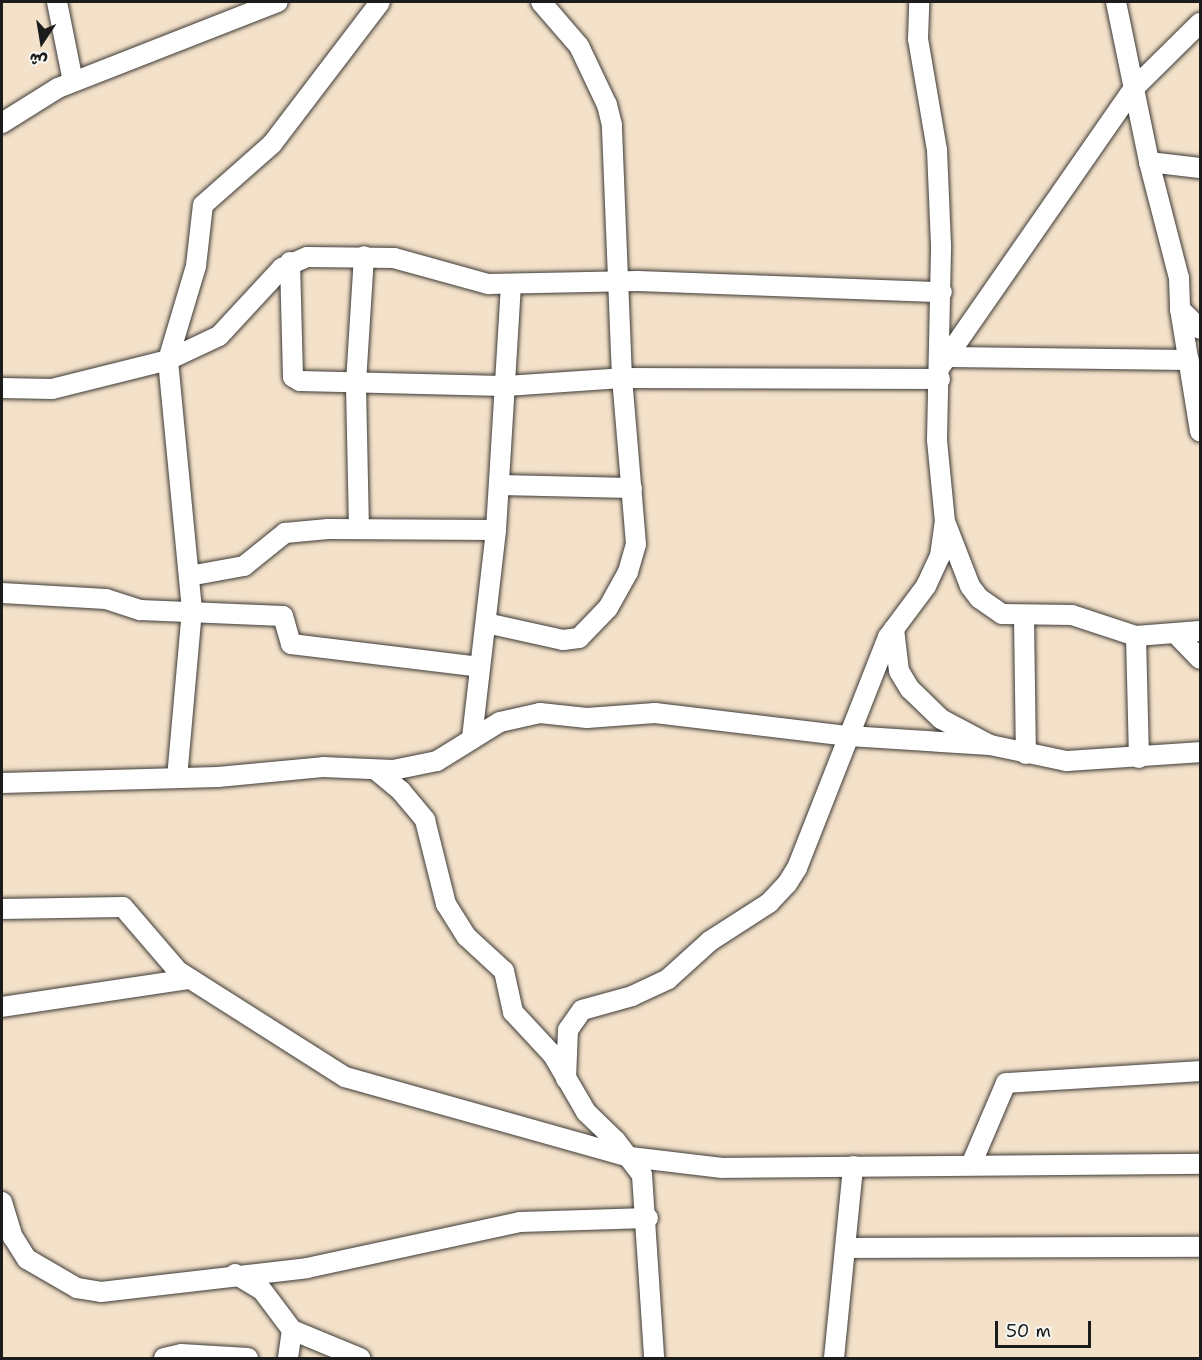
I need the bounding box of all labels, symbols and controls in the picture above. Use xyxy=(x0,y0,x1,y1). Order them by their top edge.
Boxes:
north arrow xyxy=(12,12,72,72)
text: ش xyxy=(27,48,49,72)
scale bar xyxy=(998,1309,1094,1347)
text: 50 m xyxy=(1006,1319,1051,1343)

